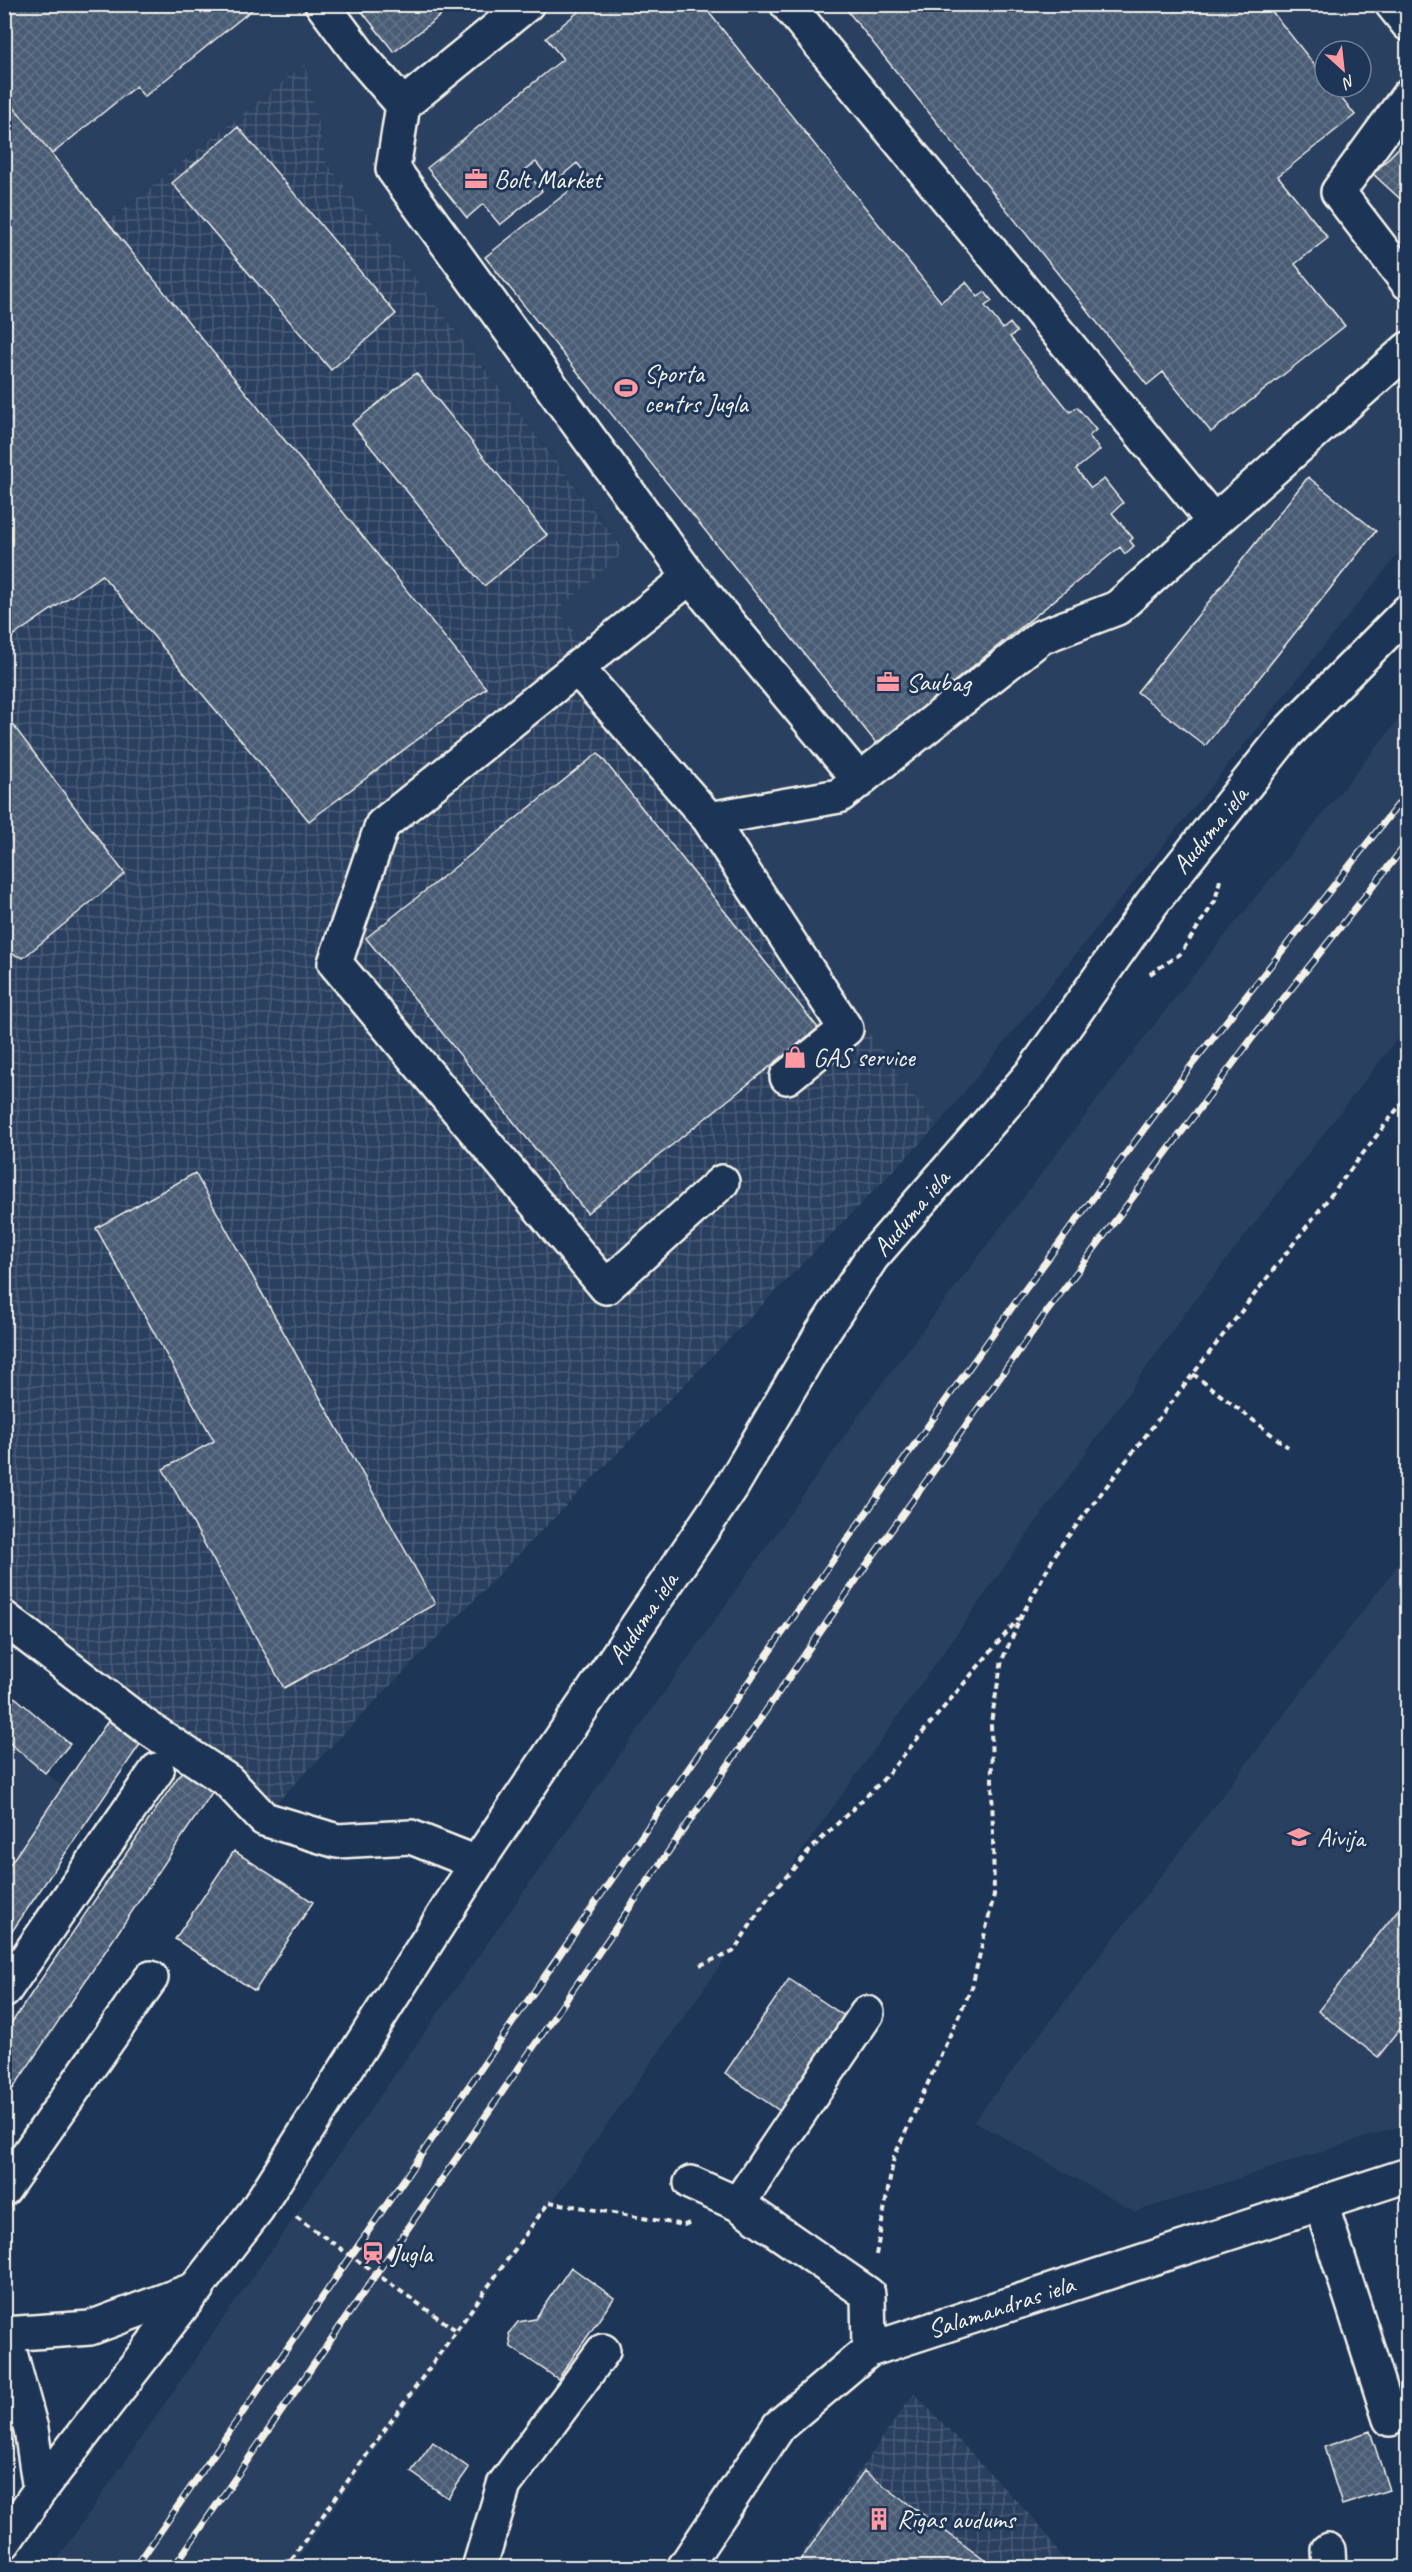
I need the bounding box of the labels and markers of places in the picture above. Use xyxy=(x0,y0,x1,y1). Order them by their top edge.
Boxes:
place label: Bolt Market xyxy=(494,163,603,196)
office icon: Bolt Market xyxy=(463,166,489,192)
place label: Sporta centrs Jugla xyxy=(644,357,749,420)
sports icon: Sporta centrs Jugla xyxy=(613,375,639,401)
place label: Saubag xyxy=(906,666,972,699)
office icon: Saubag xyxy=(875,669,901,695)
place label: GAS service xyxy=(813,1041,916,1074)
shop icon: GAS service xyxy=(782,1044,808,1070)
place label: Aivija xyxy=(1317,1821,1367,1854)
school or university icon: Aivija xyxy=(1286,1824,1312,1850)
place label: Jugla xyxy=(389,2237,434,2270)
station icon: Jugla xyxy=(360,2240,386,2266)
place label: Rīgas audums xyxy=(897,2503,1017,2536)
building icon: Rīgas audums xyxy=(866,2506,892,2532)

